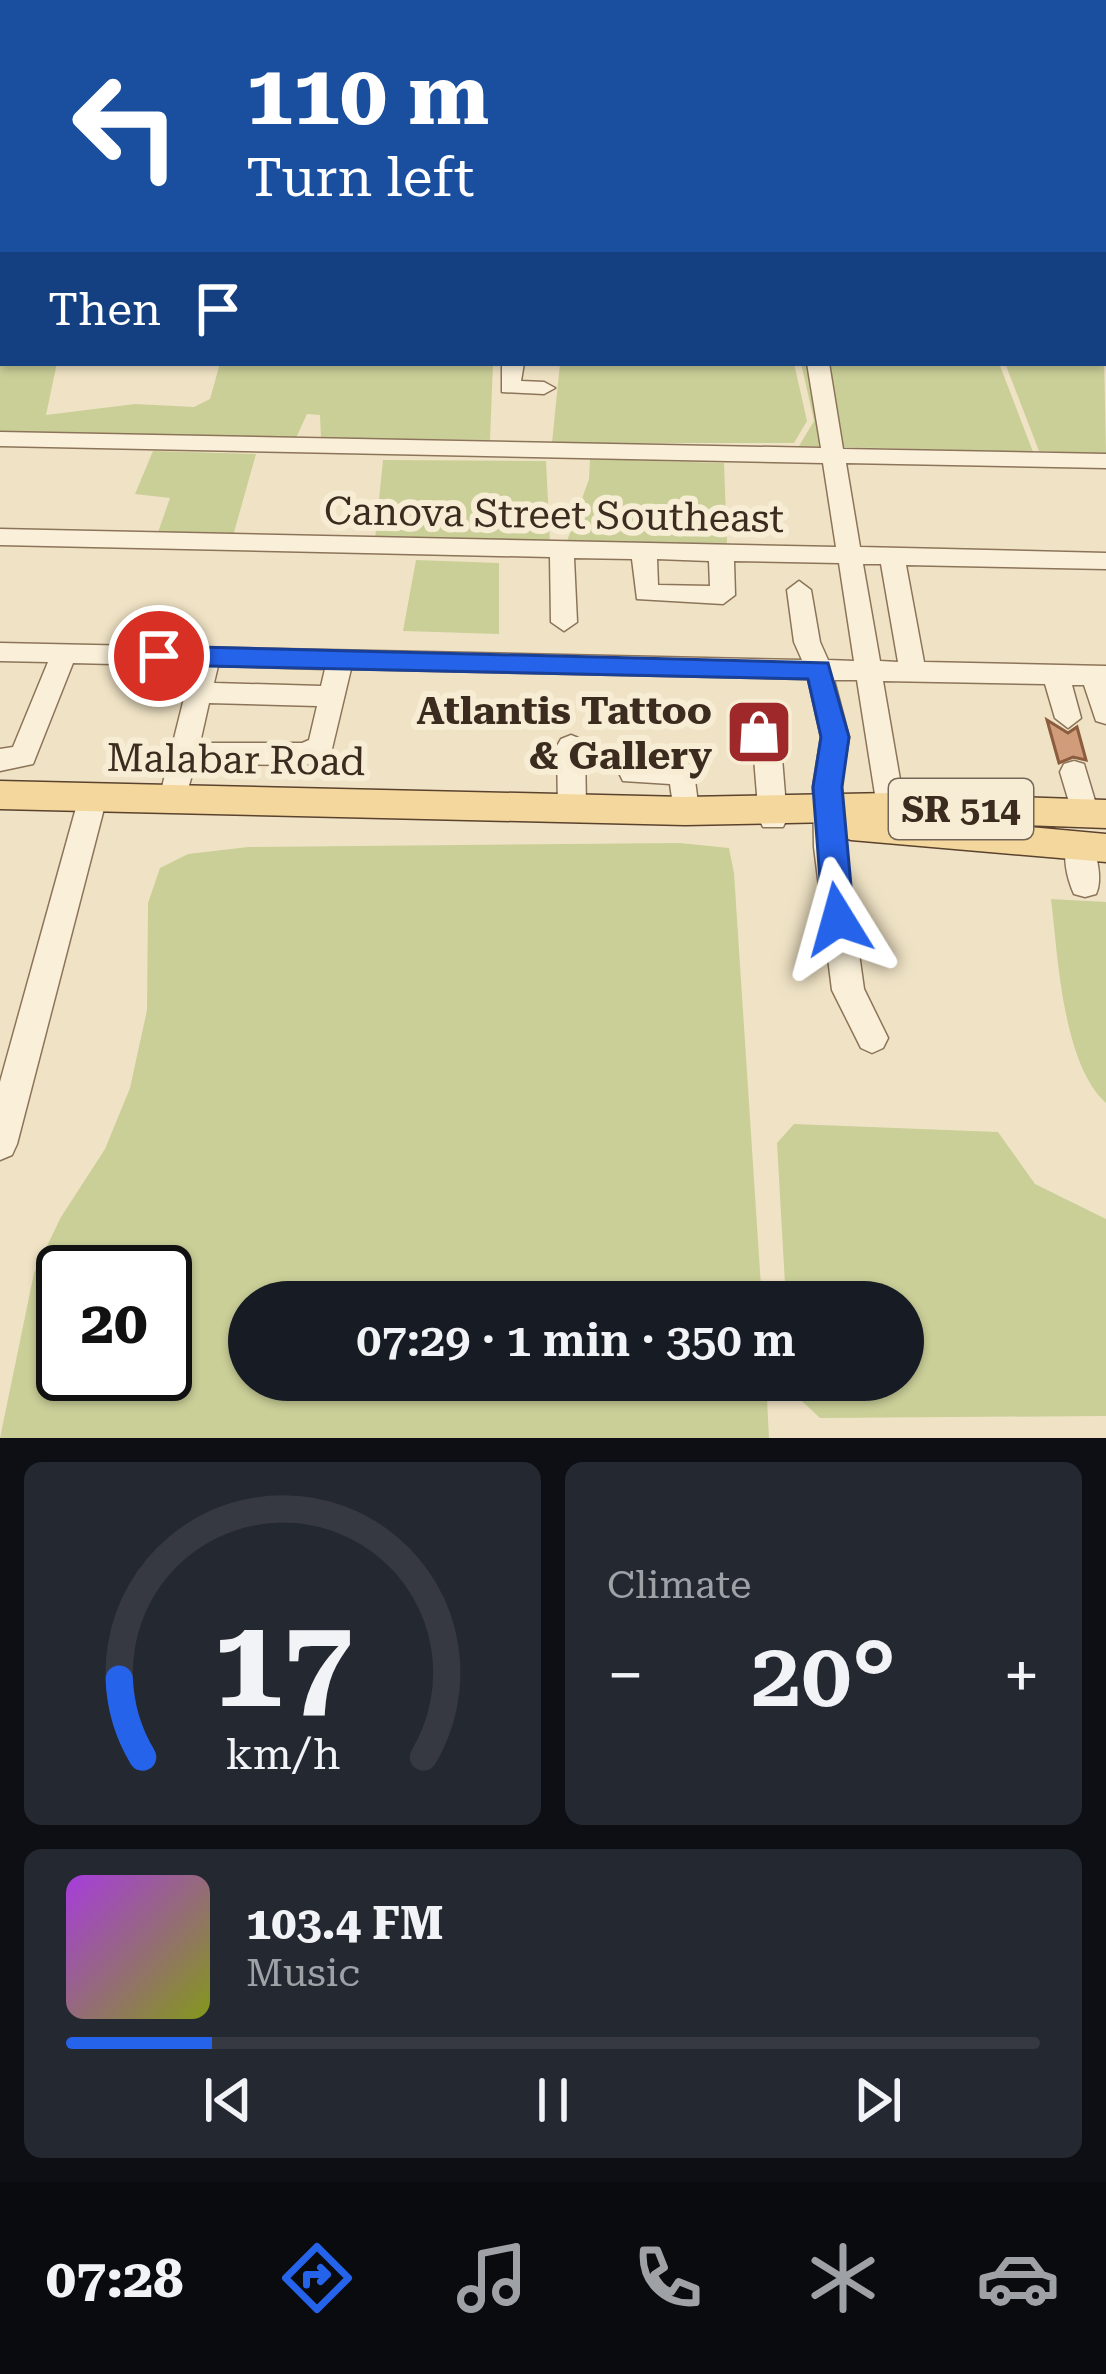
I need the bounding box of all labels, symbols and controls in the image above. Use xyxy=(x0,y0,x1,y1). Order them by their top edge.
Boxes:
text: 110 m xyxy=(246,46,489,144)
icon: left xyxy=(48,48,204,204)
text: Turn left xyxy=(246,146,474,209)
icon: arrive xyxy=(185,276,251,342)
text: Then xyxy=(48,283,161,336)
street label: Canova Street Southeast xyxy=(323,488,784,542)
pin xyxy=(108,605,210,707)
icon: arrive xyxy=(126,623,192,689)
place label: Atlantis Tattoo & Gallery xyxy=(416,688,712,779)
shop icon: Atlantis Tattoo & Gallery xyxy=(724,697,794,767)
street label: Malabar Road xyxy=(106,735,366,785)
road number: SR 514 xyxy=(889,779,1033,839)
position arrow xyxy=(775,856,901,982)
speed limit sign: 20 xyxy=(36,1245,192,1401)
text: 07:29 · 1 min · 350 m xyxy=(356,1314,796,1367)
text: Climate xyxy=(607,1562,751,1608)
text: 17 xyxy=(213,1590,352,1736)
text: 20° xyxy=(751,1623,896,1728)
text: − xyxy=(607,1637,644,1714)
text: + xyxy=(1003,1637,1040,1714)
text: km/h xyxy=(225,1728,340,1778)
text: 103.4 FM xyxy=(246,1897,444,1950)
text: Music xyxy=(246,1950,360,1996)
icon: previous xyxy=(195,2067,261,2133)
icon: pause xyxy=(520,2067,586,2133)
icon: next xyxy=(845,2067,911,2133)
icon: directions xyxy=(275,2236,359,2320)
icon: music xyxy=(450,2236,534,2320)
icon: phone xyxy=(626,2236,710,2320)
icon: climate xyxy=(801,2236,885,2320)
icon: car xyxy=(976,2236,1060,2320)
text: 07:28 xyxy=(46,2247,184,2310)

